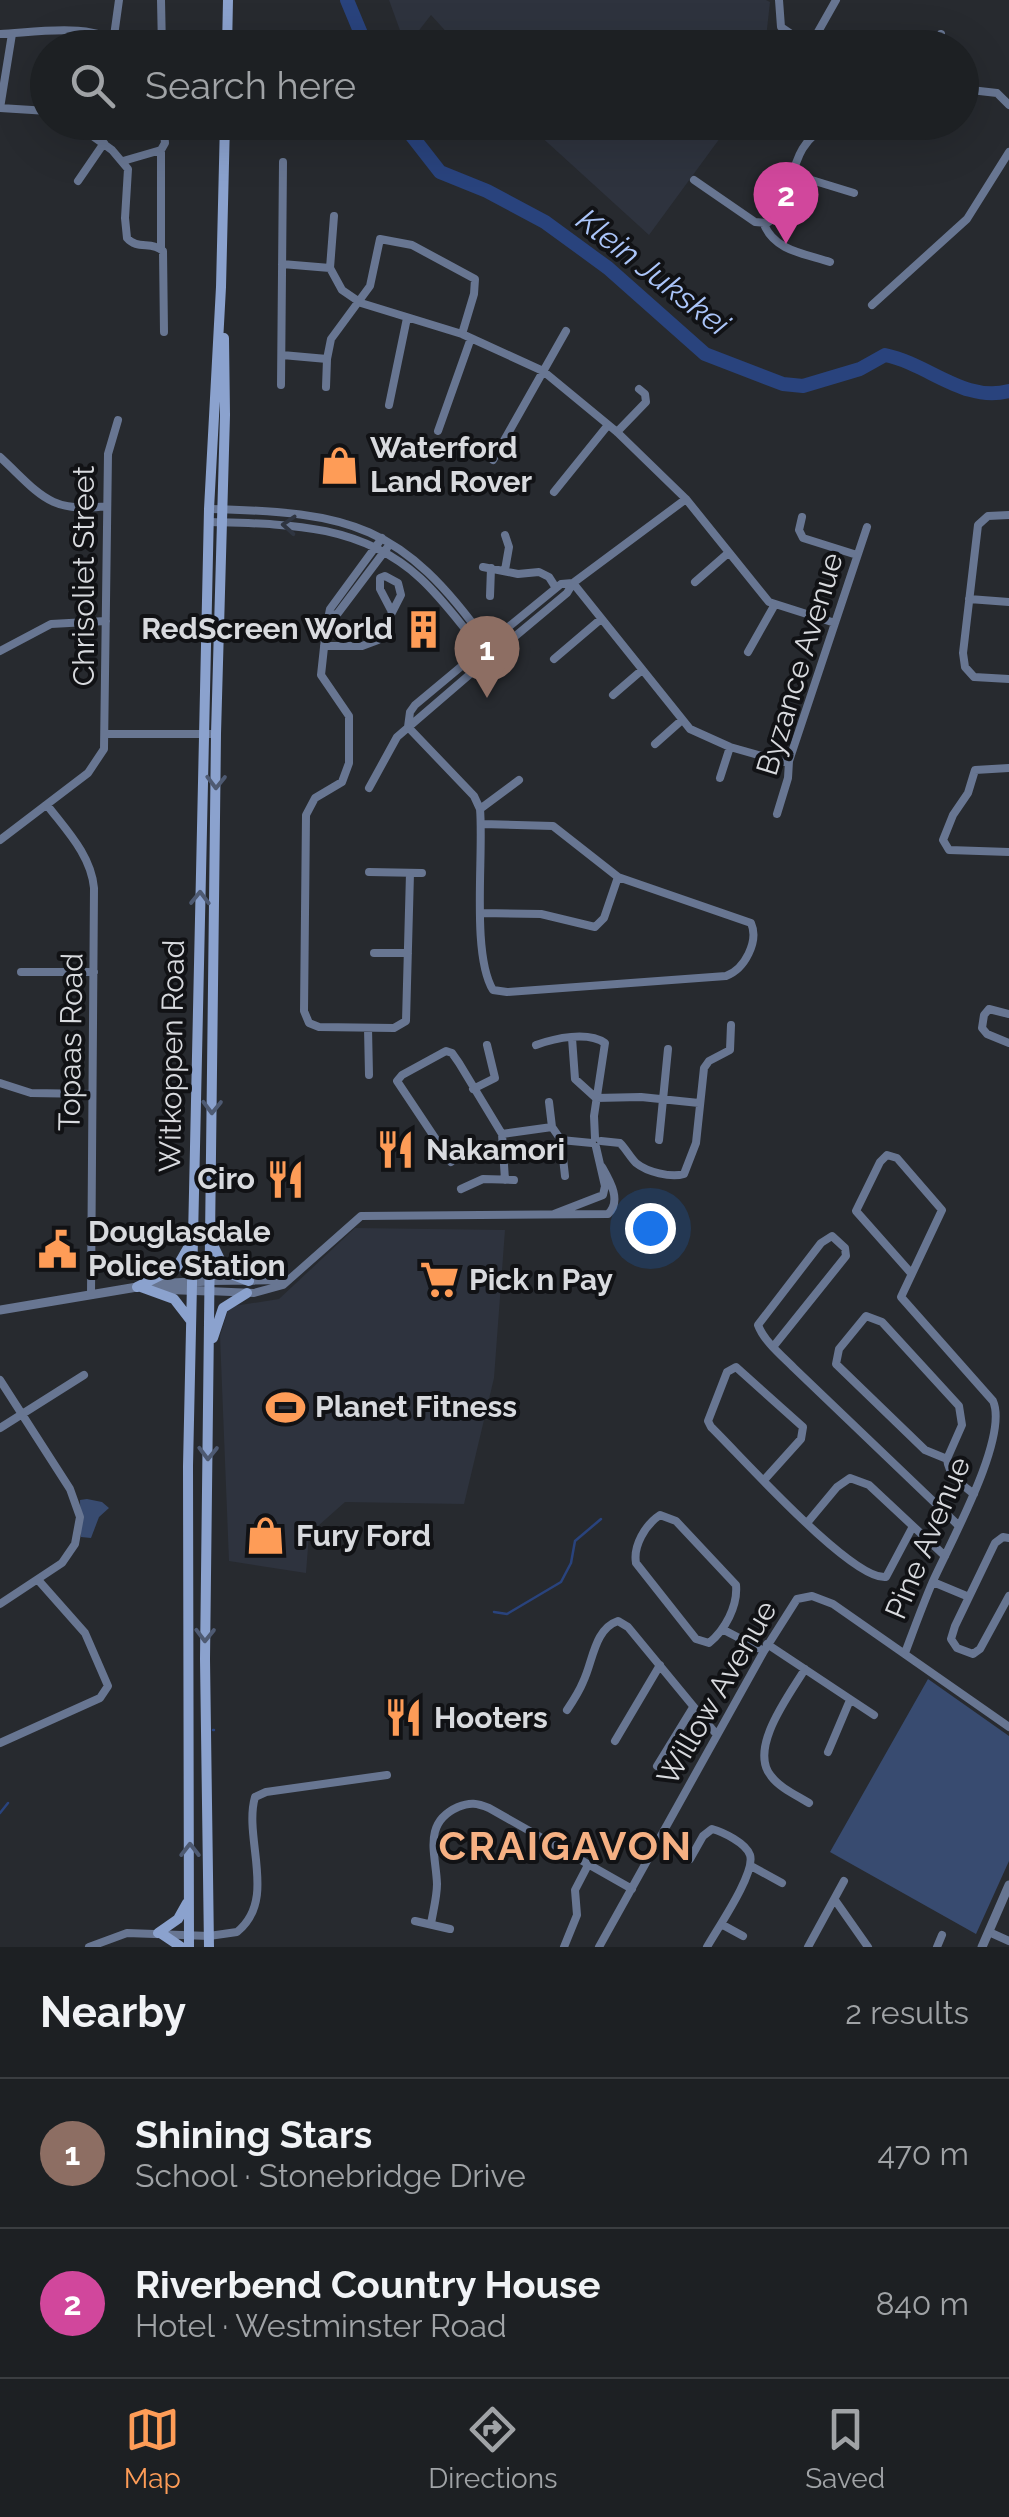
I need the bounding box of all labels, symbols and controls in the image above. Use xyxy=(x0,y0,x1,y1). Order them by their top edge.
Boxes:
search box xyxy=(30,30,979,140)
icon: search xyxy=(65,58,120,113)
text: Search here xyxy=(145,63,356,108)
pin: 2 xyxy=(754,162,818,244)
water label: Klein Jukskei xyxy=(570,201,738,343)
place label: Waterford Land Rover xyxy=(370,430,532,499)
shop icon: Waterford Land Rover xyxy=(319,444,361,486)
street label: Chrisoliet Street xyxy=(66,466,101,686)
one-way arrow xyxy=(280,515,296,537)
street label: Byzance Avenue xyxy=(749,548,850,779)
building icon: RedScreen World xyxy=(402,608,444,650)
place label: RedScreen World xyxy=(141,611,393,646)
pin: 1 xyxy=(454,616,520,698)
one-way arrow xyxy=(205,775,226,791)
one-way arrow xyxy=(189,890,211,906)
street label: Witkoppen Road xyxy=(152,939,191,1173)
street label: Topaas Road xyxy=(51,953,90,1131)
one-way arrow xyxy=(201,1100,222,1116)
restaurant icon: Nakamori xyxy=(375,1129,417,1171)
place label: Nakamori xyxy=(426,1132,565,1167)
restaurant icon: Ciro xyxy=(264,1158,306,1200)
place label: Ciro xyxy=(197,1161,255,1196)
your location xyxy=(625,1203,676,1254)
place label: Douglasdale Police Station xyxy=(88,1214,286,1283)
public building icon: Douglasdale Police Station xyxy=(37,1228,79,1270)
supermarket icon: Pick n Pay xyxy=(418,1259,460,1301)
place label: Pick n Pay xyxy=(469,1262,614,1297)
sports icon: Planet Fitness xyxy=(264,1386,306,1428)
place label: Planet Fitness xyxy=(315,1389,517,1424)
one-way arrow xyxy=(197,1445,218,1461)
street label: Pine Avenue xyxy=(878,1452,977,1624)
shop icon: Fury Ford xyxy=(245,1515,287,1557)
place label: Fury Ford xyxy=(296,1518,431,1553)
street label: Willow Avenue xyxy=(650,1594,783,1791)
one-way arrow xyxy=(195,1627,216,1643)
restaurant icon: Hooters xyxy=(383,1697,425,1739)
place label: Hooters xyxy=(434,1700,548,1735)
district label: CRAIGAVON xyxy=(438,1822,694,1869)
one-way arrow xyxy=(179,1841,201,1856)
text: Nearby xyxy=(40,1988,186,2037)
text: 2 results xyxy=(845,1994,969,2031)
text: Shining Stars xyxy=(135,2112,372,2157)
text: 1 xyxy=(65,2135,80,2172)
text: 470 m xyxy=(878,2135,969,2172)
text: School · Stonebridge Drive xyxy=(135,2157,526,2194)
text: Riverbend Country House xyxy=(135,2262,601,2307)
text: 2 xyxy=(63,2285,82,2322)
text: 840 m xyxy=(875,2285,969,2322)
text: Hotel · Westminster Road xyxy=(135,2307,507,2344)
tab: Map xyxy=(124,2402,181,2495)
tab: Directions xyxy=(428,2402,558,2495)
tab: Saved xyxy=(805,2402,885,2495)

